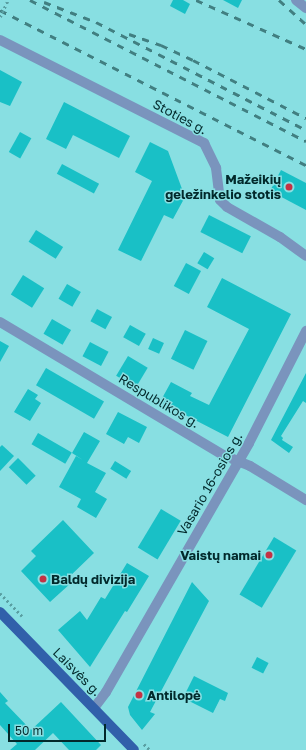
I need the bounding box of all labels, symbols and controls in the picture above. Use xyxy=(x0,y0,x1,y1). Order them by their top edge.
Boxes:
street label: Stoties g. xyxy=(150,96,210,138)
place label: Mažeikių geležinkelio stotis xyxy=(165,172,281,203)
marker: Mažeikių geležinkelio stotis xyxy=(284,182,294,192)
street label: Respublikos g. xyxy=(116,371,202,431)
street label: Vasario 16-osios g. xyxy=(174,430,246,538)
place label: Vaistų namai xyxy=(180,547,261,563)
marker: Vaistų namai xyxy=(264,550,274,560)
place label: Baldų divizija xyxy=(51,571,135,587)
marker: Baldų divizija xyxy=(38,574,48,584)
street label: Laisvės g. xyxy=(50,645,104,699)
place label: Antilopė xyxy=(147,687,201,703)
marker: Antilopė xyxy=(134,690,144,700)
scale bar xyxy=(10,716,108,742)
text: 50 m xyxy=(15,723,43,738)

